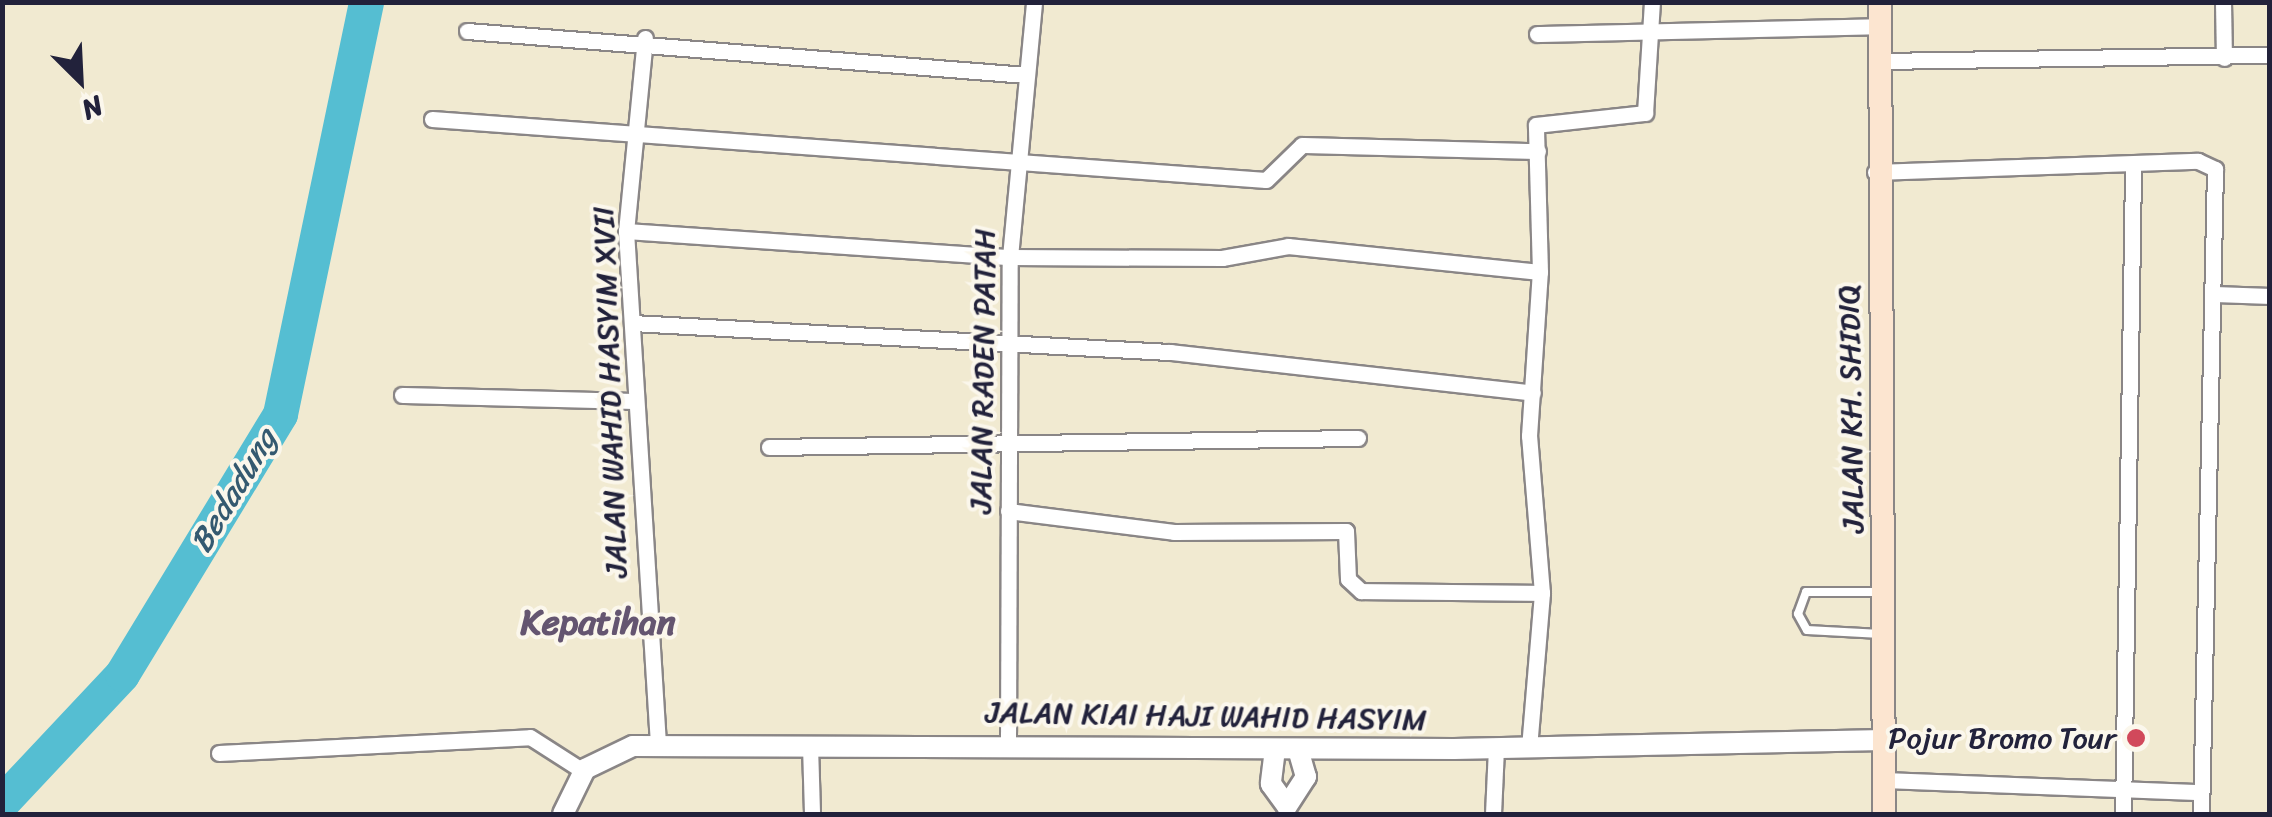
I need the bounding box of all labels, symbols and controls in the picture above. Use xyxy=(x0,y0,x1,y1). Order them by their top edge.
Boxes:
north arrow xyxy=(30,30,130,130)
text: N xyxy=(74,82,111,134)
street label: JALAN WAHID HASYIM XVII xyxy=(586,207,634,577)
street label: JALAN RADEN PATAH xyxy=(963,228,1003,514)
street label: JALAN KH. SHIDIQ xyxy=(1831,283,1871,535)
water label: Bedadung xyxy=(182,422,286,560)
district label: Kepatihan xyxy=(520,601,676,643)
street label: JALAN KIAI HAJI WAHID HASYIM xyxy=(985,694,1427,738)
place label: Pojur Bromo Tour xyxy=(1886,720,2116,756)
marker: Pojur Bromo Tour xyxy=(2125,727,2147,749)

